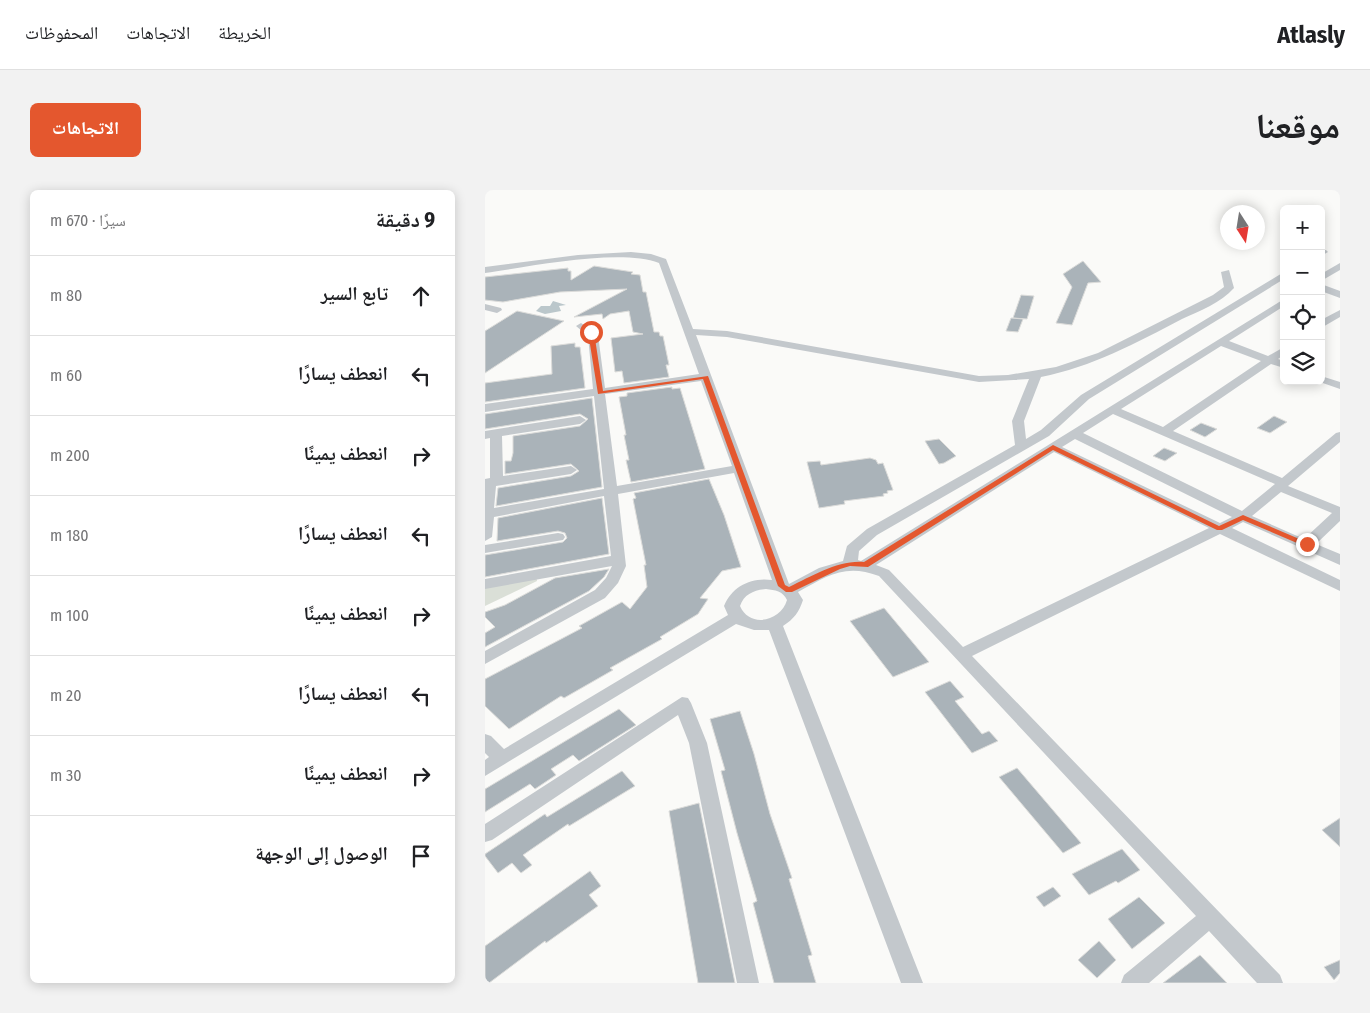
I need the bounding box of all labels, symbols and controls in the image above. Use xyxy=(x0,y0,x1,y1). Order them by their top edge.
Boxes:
text: Atlasly xyxy=(1277,21,1345,49)
text: المحفوظات xyxy=(25,22,98,44)
text: الاتجاهات xyxy=(126,22,190,44)
text: الخريطة xyxy=(218,22,271,44)
button: الاتجاهات xyxy=(30,103,141,157)
text: موقعنا xyxy=(1255,105,1340,147)
north arrow xyxy=(1220,205,1265,250)
map controls xyxy=(1280,205,1325,385)
button: + xyxy=(1280,205,1325,250)
text: 9 دقيقة xyxy=(376,207,435,233)
text: سيرًا · 670 m xyxy=(50,211,126,230)
button: − xyxy=(1280,250,1325,295)
text: تابع السير xyxy=(321,282,388,305)
icon: ahead xyxy=(407,282,435,310)
text: 80 m xyxy=(50,286,82,305)
button: locate xyxy=(1280,295,1325,340)
route start xyxy=(580,321,603,344)
button: layers xyxy=(1280,340,1325,385)
text: انعطف يسارًا xyxy=(298,362,388,385)
icon: left xyxy=(407,362,435,390)
text: 60 m xyxy=(50,366,82,385)
text: انعطف يمينًا xyxy=(303,442,388,465)
icon: right xyxy=(407,442,435,470)
text: 200 m xyxy=(50,446,90,465)
text: انعطف يسارًا xyxy=(298,522,388,545)
icon: left xyxy=(407,522,435,550)
text: 180 m xyxy=(50,526,89,545)
route end xyxy=(1296,533,1319,556)
text: انعطف يمينًا xyxy=(303,602,388,625)
icon: right xyxy=(407,602,435,630)
text: 100 m xyxy=(50,606,89,625)
text: انعطف يسارًا xyxy=(298,682,388,705)
icon: left xyxy=(407,682,435,710)
text: 20 m xyxy=(50,686,81,705)
text: انعطف يمينًا xyxy=(303,762,388,785)
icon: right xyxy=(407,762,435,790)
text: 30 m xyxy=(50,766,82,785)
text: الوصول إلى الوجهة xyxy=(255,842,388,865)
icon: arrive xyxy=(407,842,435,870)

